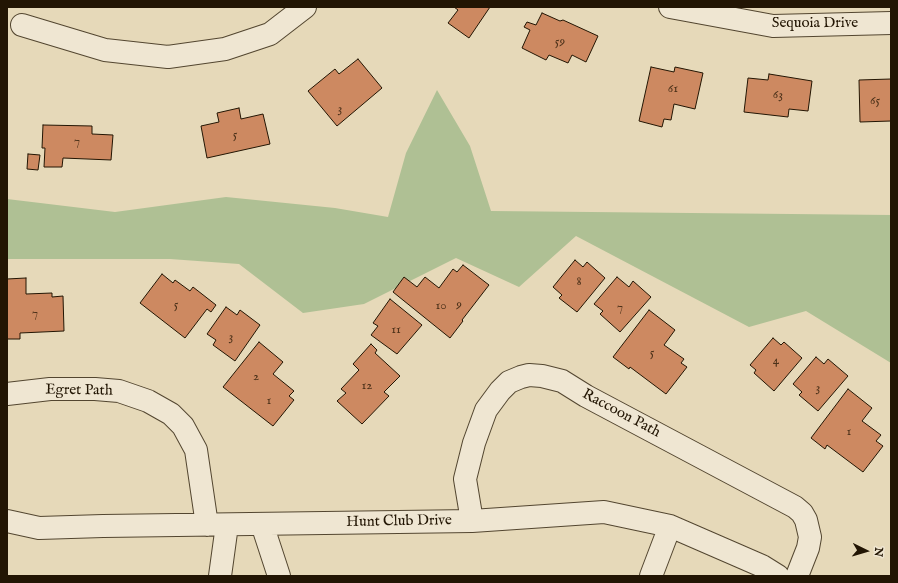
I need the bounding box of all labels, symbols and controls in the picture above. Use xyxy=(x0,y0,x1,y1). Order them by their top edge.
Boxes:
street label: Sequoia Drive xyxy=(772,15,858,33)
house number: 59 xyxy=(555,34,565,50)
house number: 61 xyxy=(668,81,678,97)
house number: 63 xyxy=(773,87,783,103)
house number: 65 xyxy=(870,93,880,109)
house number: 3 xyxy=(338,101,342,117)
house number: 5 xyxy=(233,127,237,143)
house number: 7 xyxy=(74,134,80,150)
house number: 8 xyxy=(576,274,582,290)
house number: 5 xyxy=(174,297,178,313)
house number: 9 xyxy=(456,297,462,313)
house number: 10 xyxy=(435,298,447,314)
house number: 7 xyxy=(617,300,623,316)
house number: 7 xyxy=(32,306,38,322)
house number: 11 xyxy=(391,322,401,338)
house number: 3 xyxy=(229,329,233,345)
house number: 5 xyxy=(650,345,654,361)
house number: 4 xyxy=(773,353,779,369)
house number: 2 xyxy=(253,369,259,385)
house number: 12 xyxy=(362,378,372,394)
house number: 3 xyxy=(816,380,820,396)
street label: Egret Path xyxy=(45,381,113,401)
street label: Raccoon Path xyxy=(579,386,663,442)
house number: 1 xyxy=(267,393,271,409)
house number: 1 xyxy=(847,424,851,440)
street label: Hunt Club Drive xyxy=(346,512,452,532)
north arrow xyxy=(846,531,886,571)
text: N xyxy=(871,547,885,557)

